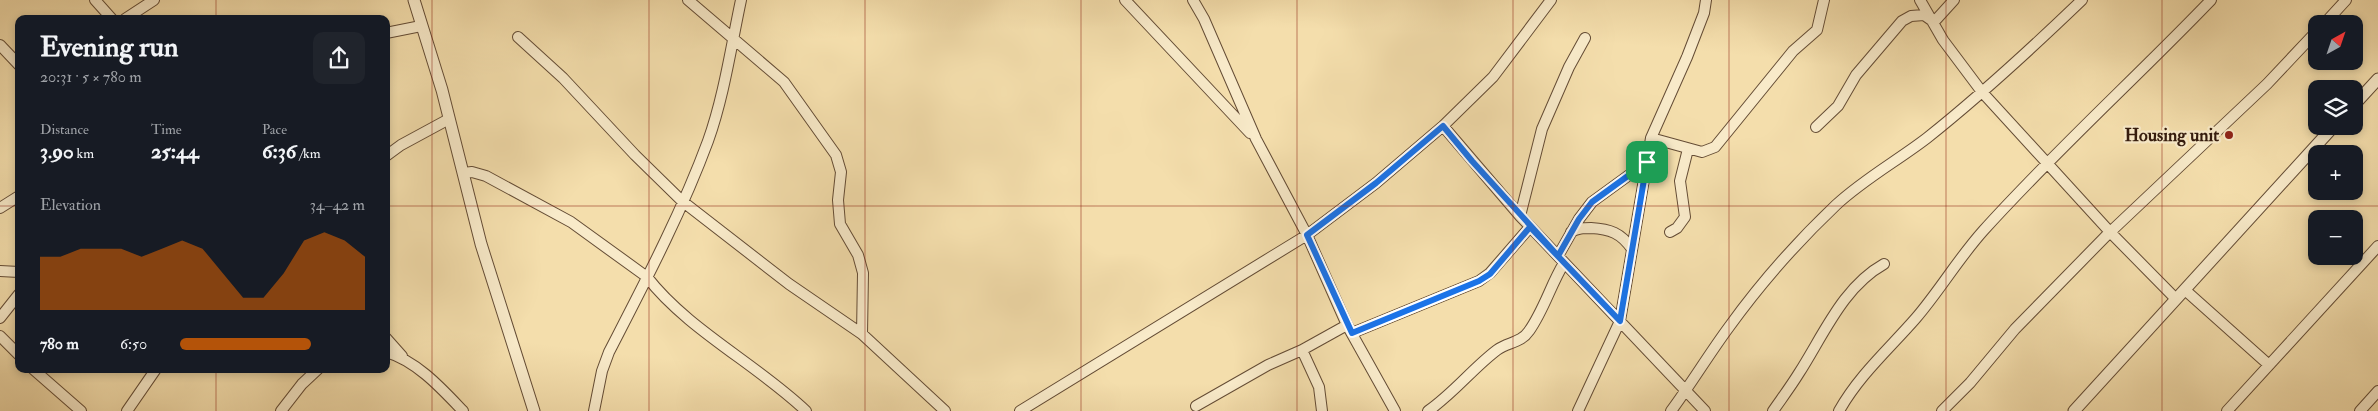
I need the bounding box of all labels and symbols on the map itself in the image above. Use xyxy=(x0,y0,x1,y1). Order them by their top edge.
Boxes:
north arrow xyxy=(2308,15,2362,70)
place label: Housing unit xyxy=(2125,124,2219,147)
marker: Housing unit xyxy=(2223,129,2235,141)
pin xyxy=(1626,141,1668,183)

